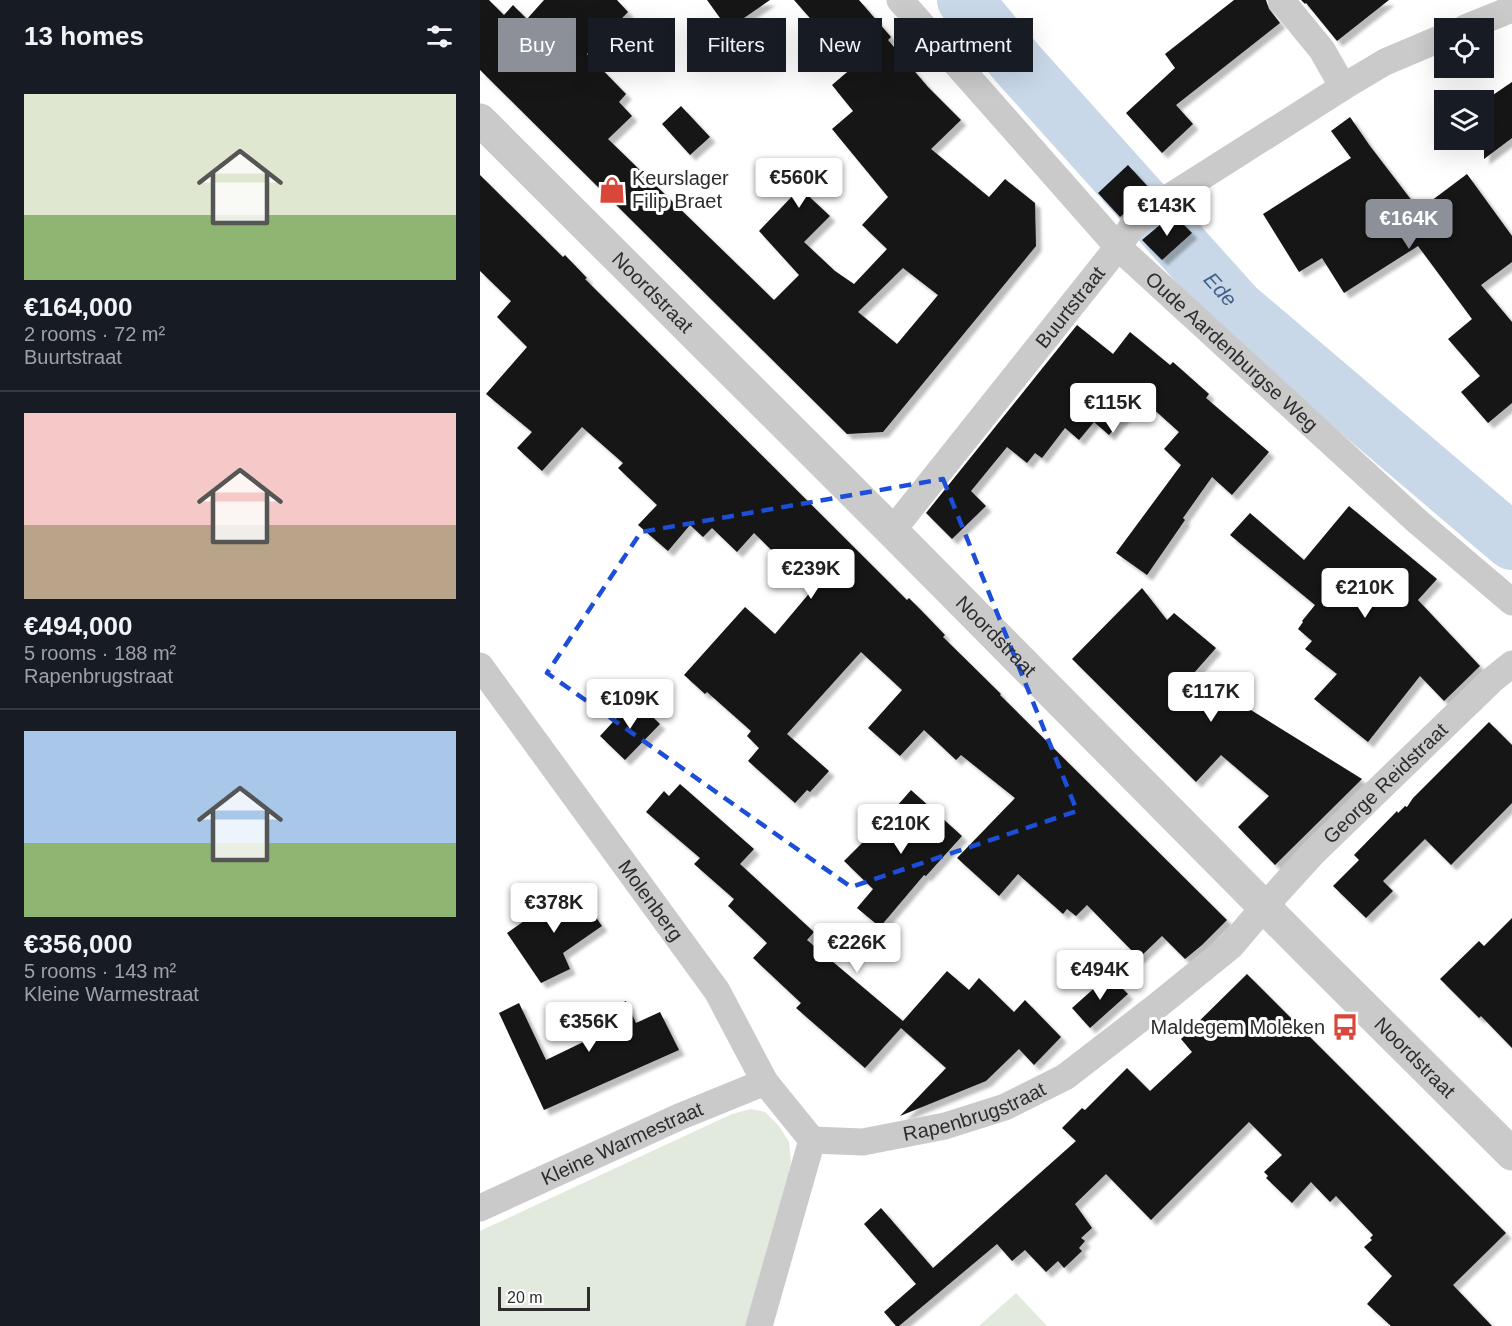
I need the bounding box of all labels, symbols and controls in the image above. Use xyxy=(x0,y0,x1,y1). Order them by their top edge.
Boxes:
chip: Buy xyxy=(498,18,576,72)
chip: Rent xyxy=(588,18,675,72)
chip: Filters xyxy=(687,18,786,72)
chip: New xyxy=(798,18,882,72)
chip: Apartment xyxy=(894,18,1033,72)
map controls xyxy=(1434,18,1494,150)
button: locate xyxy=(1434,18,1494,78)
icon: filters xyxy=(423,20,456,53)
text: 13 homes xyxy=(24,21,144,51)
button: layers xyxy=(1434,90,1494,150)
icon: home xyxy=(186,133,294,241)
pin: €560K xyxy=(757,158,841,209)
text: €560K xyxy=(770,166,828,188)
place label: Keurslager Filip Braet xyxy=(632,167,729,212)
shop icon: Keurslager Filip Braet xyxy=(597,175,627,205)
pin: €143K xyxy=(1125,186,1209,237)
text: €143K xyxy=(1138,194,1196,216)
pin: €164K xyxy=(1367,199,1451,250)
text: €164K xyxy=(1380,207,1438,229)
street label: Noordstraat xyxy=(608,248,698,337)
street label: Buurtstraat xyxy=(1031,262,1109,352)
street label: Oude Aardenburgse Weg xyxy=(1141,267,1322,436)
water label: Ede xyxy=(1200,268,1242,311)
text: €164,000 xyxy=(24,292,132,322)
text: 2 rooms · 72 m² xyxy=(24,323,165,345)
text: Buurtstraat xyxy=(24,346,122,368)
pin: €115K xyxy=(1071,383,1155,434)
text: €115K xyxy=(1084,391,1142,413)
icon: home xyxy=(186,452,294,560)
pin: €239K xyxy=(769,549,853,600)
text: €239K xyxy=(782,557,840,579)
pin: €210K xyxy=(1323,568,1407,619)
text: €210K xyxy=(1336,576,1394,598)
street label: Noordstraat xyxy=(952,591,1041,681)
text: €494,000 xyxy=(24,611,132,641)
text: 5 rooms · 188 m² xyxy=(24,642,176,664)
text: Rapenbrugstraat xyxy=(24,665,173,687)
pin: €117K xyxy=(1169,672,1253,723)
pin: €109K xyxy=(588,679,672,730)
text: €117K xyxy=(1182,680,1240,702)
text: €109K xyxy=(601,687,659,709)
street label: George Reidstraat xyxy=(1319,718,1452,848)
icon: home xyxy=(186,770,294,878)
pin: €210K xyxy=(859,804,943,855)
text: €210K xyxy=(872,812,930,834)
street label: Molenberg xyxy=(614,856,688,945)
pin: €378K xyxy=(512,883,596,934)
text: €378K xyxy=(525,891,583,913)
pin: €226K xyxy=(815,923,899,974)
text: €356,000 xyxy=(24,929,132,959)
text: €226K xyxy=(828,931,886,953)
pin: €494K xyxy=(1058,950,1142,1001)
text: €494K xyxy=(1071,958,1129,980)
text: 5 rooms · 143 m² xyxy=(24,960,176,982)
text: Kleine Warmestraat xyxy=(24,983,199,1005)
pin: €356K xyxy=(547,1002,631,1053)
text: €356K xyxy=(560,1010,618,1032)
bus stop icon: Maldegem Moleken xyxy=(1330,1012,1360,1042)
street label: Noordstraat xyxy=(1370,1013,1460,1102)
place label: Maldegem Moleken xyxy=(1150,1016,1325,1038)
street label: Rapenbrugstraat xyxy=(901,1077,1049,1145)
street label: Kleine Warmestraat xyxy=(538,1097,706,1190)
scale bar xyxy=(498,1284,590,1312)
text: 20 m xyxy=(507,1289,543,1306)

